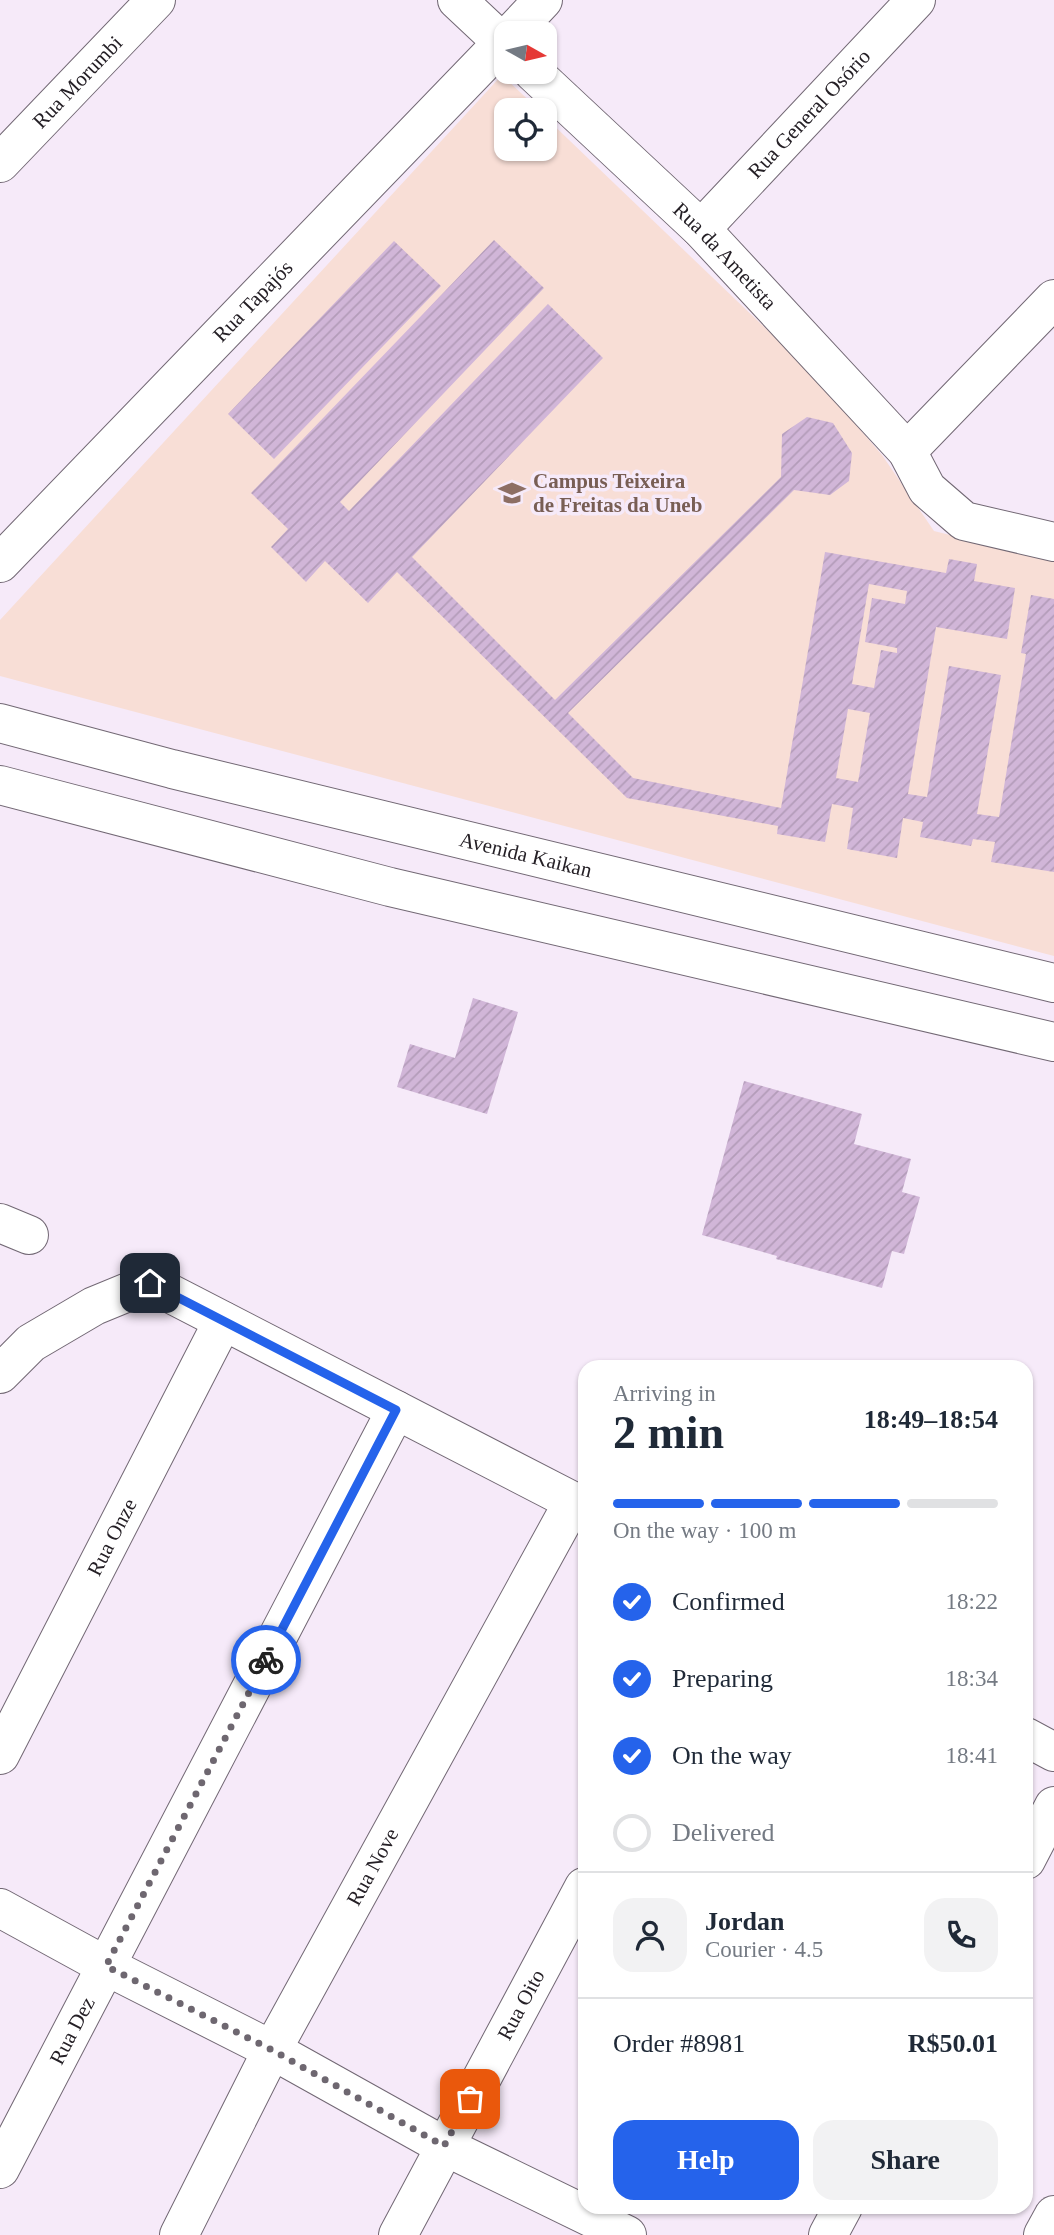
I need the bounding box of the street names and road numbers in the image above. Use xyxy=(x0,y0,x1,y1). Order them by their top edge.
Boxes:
street label: Rua Morumbi xyxy=(28,31,127,133)
street label: Rua General Osório xyxy=(743,44,875,183)
street label: Rua da Ametista xyxy=(668,197,782,315)
street label: Rua Tapajós xyxy=(208,255,298,347)
street label: Avenida Kaikan xyxy=(457,827,595,883)
street label: Rua Onze xyxy=(82,1494,142,1580)
street label: Rua Nove xyxy=(342,1824,403,1910)
street label: Rua Oito xyxy=(492,1965,550,2044)
street label: Rua Dez xyxy=(45,1993,100,2069)

